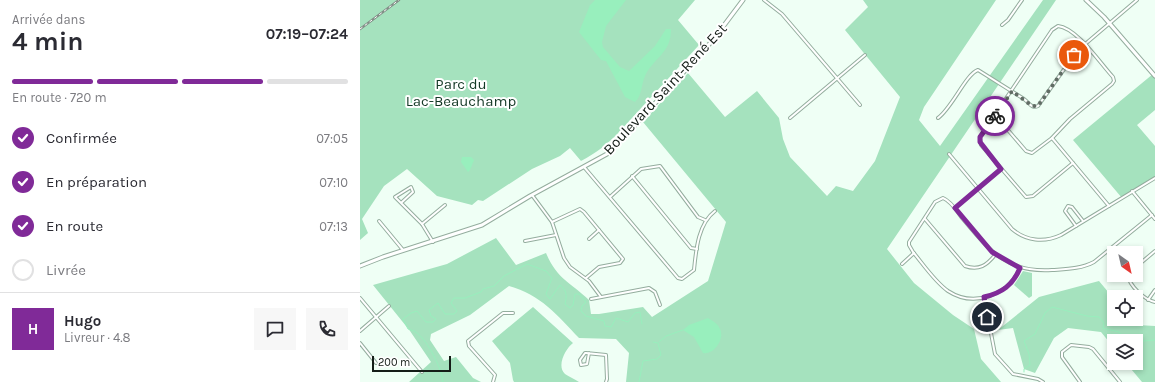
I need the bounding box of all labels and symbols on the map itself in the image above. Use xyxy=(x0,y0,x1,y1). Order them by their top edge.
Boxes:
street label: Boulevard Saint-René Est xyxy=(599,19,731,158)
pin xyxy=(1057,38,1091,72)
park label: Parc du Lac-Beauchamp xyxy=(406,75,516,110)
courier xyxy=(975,96,1015,136)
north arrow xyxy=(1107,246,1143,282)
pin xyxy=(970,300,1004,334)
scale bar xyxy=(372,354,451,373)

